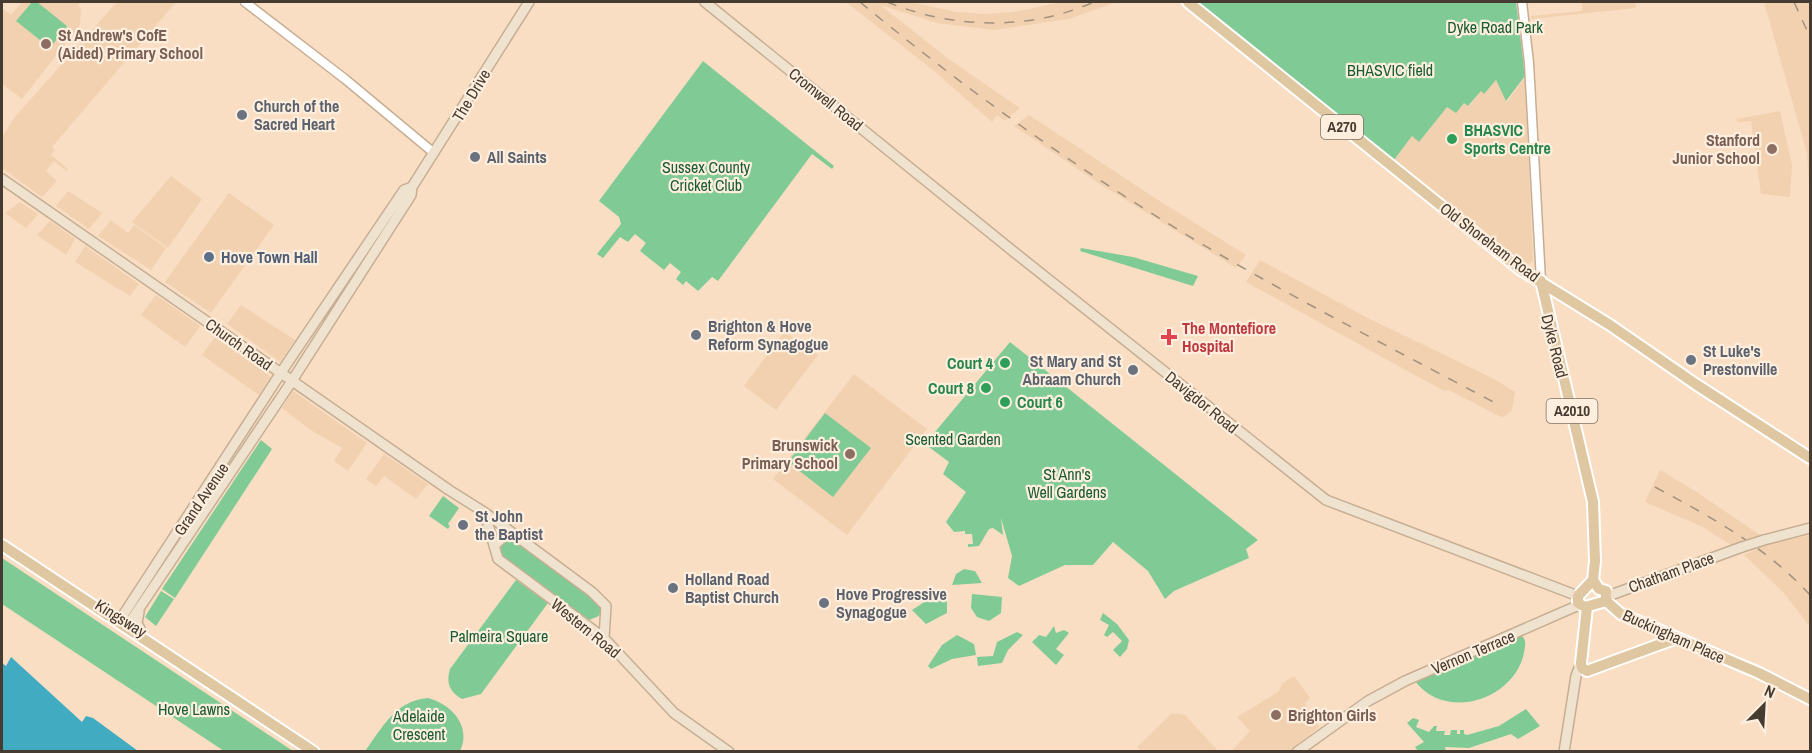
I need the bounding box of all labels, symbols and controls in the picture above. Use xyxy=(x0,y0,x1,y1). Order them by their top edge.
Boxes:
park label: Dyke Road Park xyxy=(1447,16,1543,38)
place label: St Andrew's CofE (Aided) Primary School xyxy=(58,24,203,64)
marker: St Andrew's CofE (Aided) Primary School xyxy=(39,37,53,51)
park label: BHASVIC field xyxy=(1347,59,1433,81)
street label: Cromwell Road xyxy=(784,62,868,136)
street label: The Drive xyxy=(447,65,495,125)
place label: Church of the Sacred Heart xyxy=(254,95,339,135)
marker: Church of the Sacred Heart xyxy=(235,108,249,122)
road number: A270 xyxy=(1321,115,1363,139)
place label: BHASVIC Sports Centre xyxy=(1464,119,1551,159)
place label: Stanford Junior School xyxy=(1673,129,1760,169)
marker: BHASVIC Sports Centre xyxy=(1445,132,1459,146)
marker: Stanford Junior School xyxy=(1765,142,1779,156)
place label: All Saints xyxy=(487,146,547,168)
marker: All Saints xyxy=(468,150,482,164)
park label: Sussex County Cricket Club xyxy=(662,156,751,196)
street label: Old Shoreham Road xyxy=(1436,197,1544,287)
place label: Hove Town Hall xyxy=(221,246,318,268)
marker: Hove Town Hall xyxy=(202,250,216,264)
street label: Dyke Road xyxy=(1536,312,1574,380)
street label: Church Road xyxy=(201,313,277,375)
place label: Brighton & Hove Reform Synagogue xyxy=(708,315,828,355)
place label: The Montefiore Hospital xyxy=(1182,317,1276,357)
marker: Brighton & Hove Reform Synagogue xyxy=(689,328,703,342)
marker: The Montefiore Hospital xyxy=(1160,328,1178,346)
place label: St Luke's Prestonville xyxy=(1703,340,1777,380)
place label: St Mary and St Abraam Church xyxy=(1023,350,1122,390)
place label: Court 4 xyxy=(947,352,994,374)
marker: St Luke's Prestonville xyxy=(1684,353,1698,367)
marker: Court 4 xyxy=(998,356,1012,370)
marker: St Mary and St Abraam Church xyxy=(1126,363,1140,377)
street label: Davigdor Road xyxy=(1161,366,1243,438)
place label: Court 8 xyxy=(928,377,974,399)
marker: Court 8 xyxy=(979,381,993,395)
place label: Court 6 xyxy=(1017,391,1063,413)
marker: Court 6 xyxy=(998,395,1012,409)
road number: A2010 xyxy=(1546,399,1598,423)
park label: Scented Garden xyxy=(905,428,1001,450)
place label: Brunswick Primary School xyxy=(742,434,839,474)
marker: Brunswick Primary School xyxy=(843,447,857,461)
street label: Grand Avenue xyxy=(168,458,234,540)
park label: St Ann's Well Gardens xyxy=(1027,463,1107,503)
place label: St John the Baptist xyxy=(475,505,543,545)
marker: St John the Baptist xyxy=(456,518,470,532)
street label: Chatham Place xyxy=(1625,546,1717,598)
place label: Holland Road Baptist Church xyxy=(685,568,779,608)
marker: Holland Road Baptist Church xyxy=(666,581,680,595)
place label: Hove Progressive Synagogue xyxy=(836,583,947,623)
street label: Western Road xyxy=(547,593,625,663)
street label: Kingsway xyxy=(91,594,151,643)
marker: Hove Progressive Synagogue xyxy=(817,596,831,610)
street label: Buckingham Place xyxy=(1620,604,1728,668)
park label: Palmeira Square xyxy=(450,625,548,647)
street label: Vernon Terrace xyxy=(1428,625,1518,679)
north arrow xyxy=(1734,675,1794,735)
text: N xyxy=(1761,679,1779,703)
park label: Hove Lawns xyxy=(158,698,230,720)
place label: Brighton Girls xyxy=(1288,704,1376,726)
park label: Adelaide Crescent xyxy=(392,705,446,745)
marker: Brighton Girls xyxy=(1269,708,1283,722)

